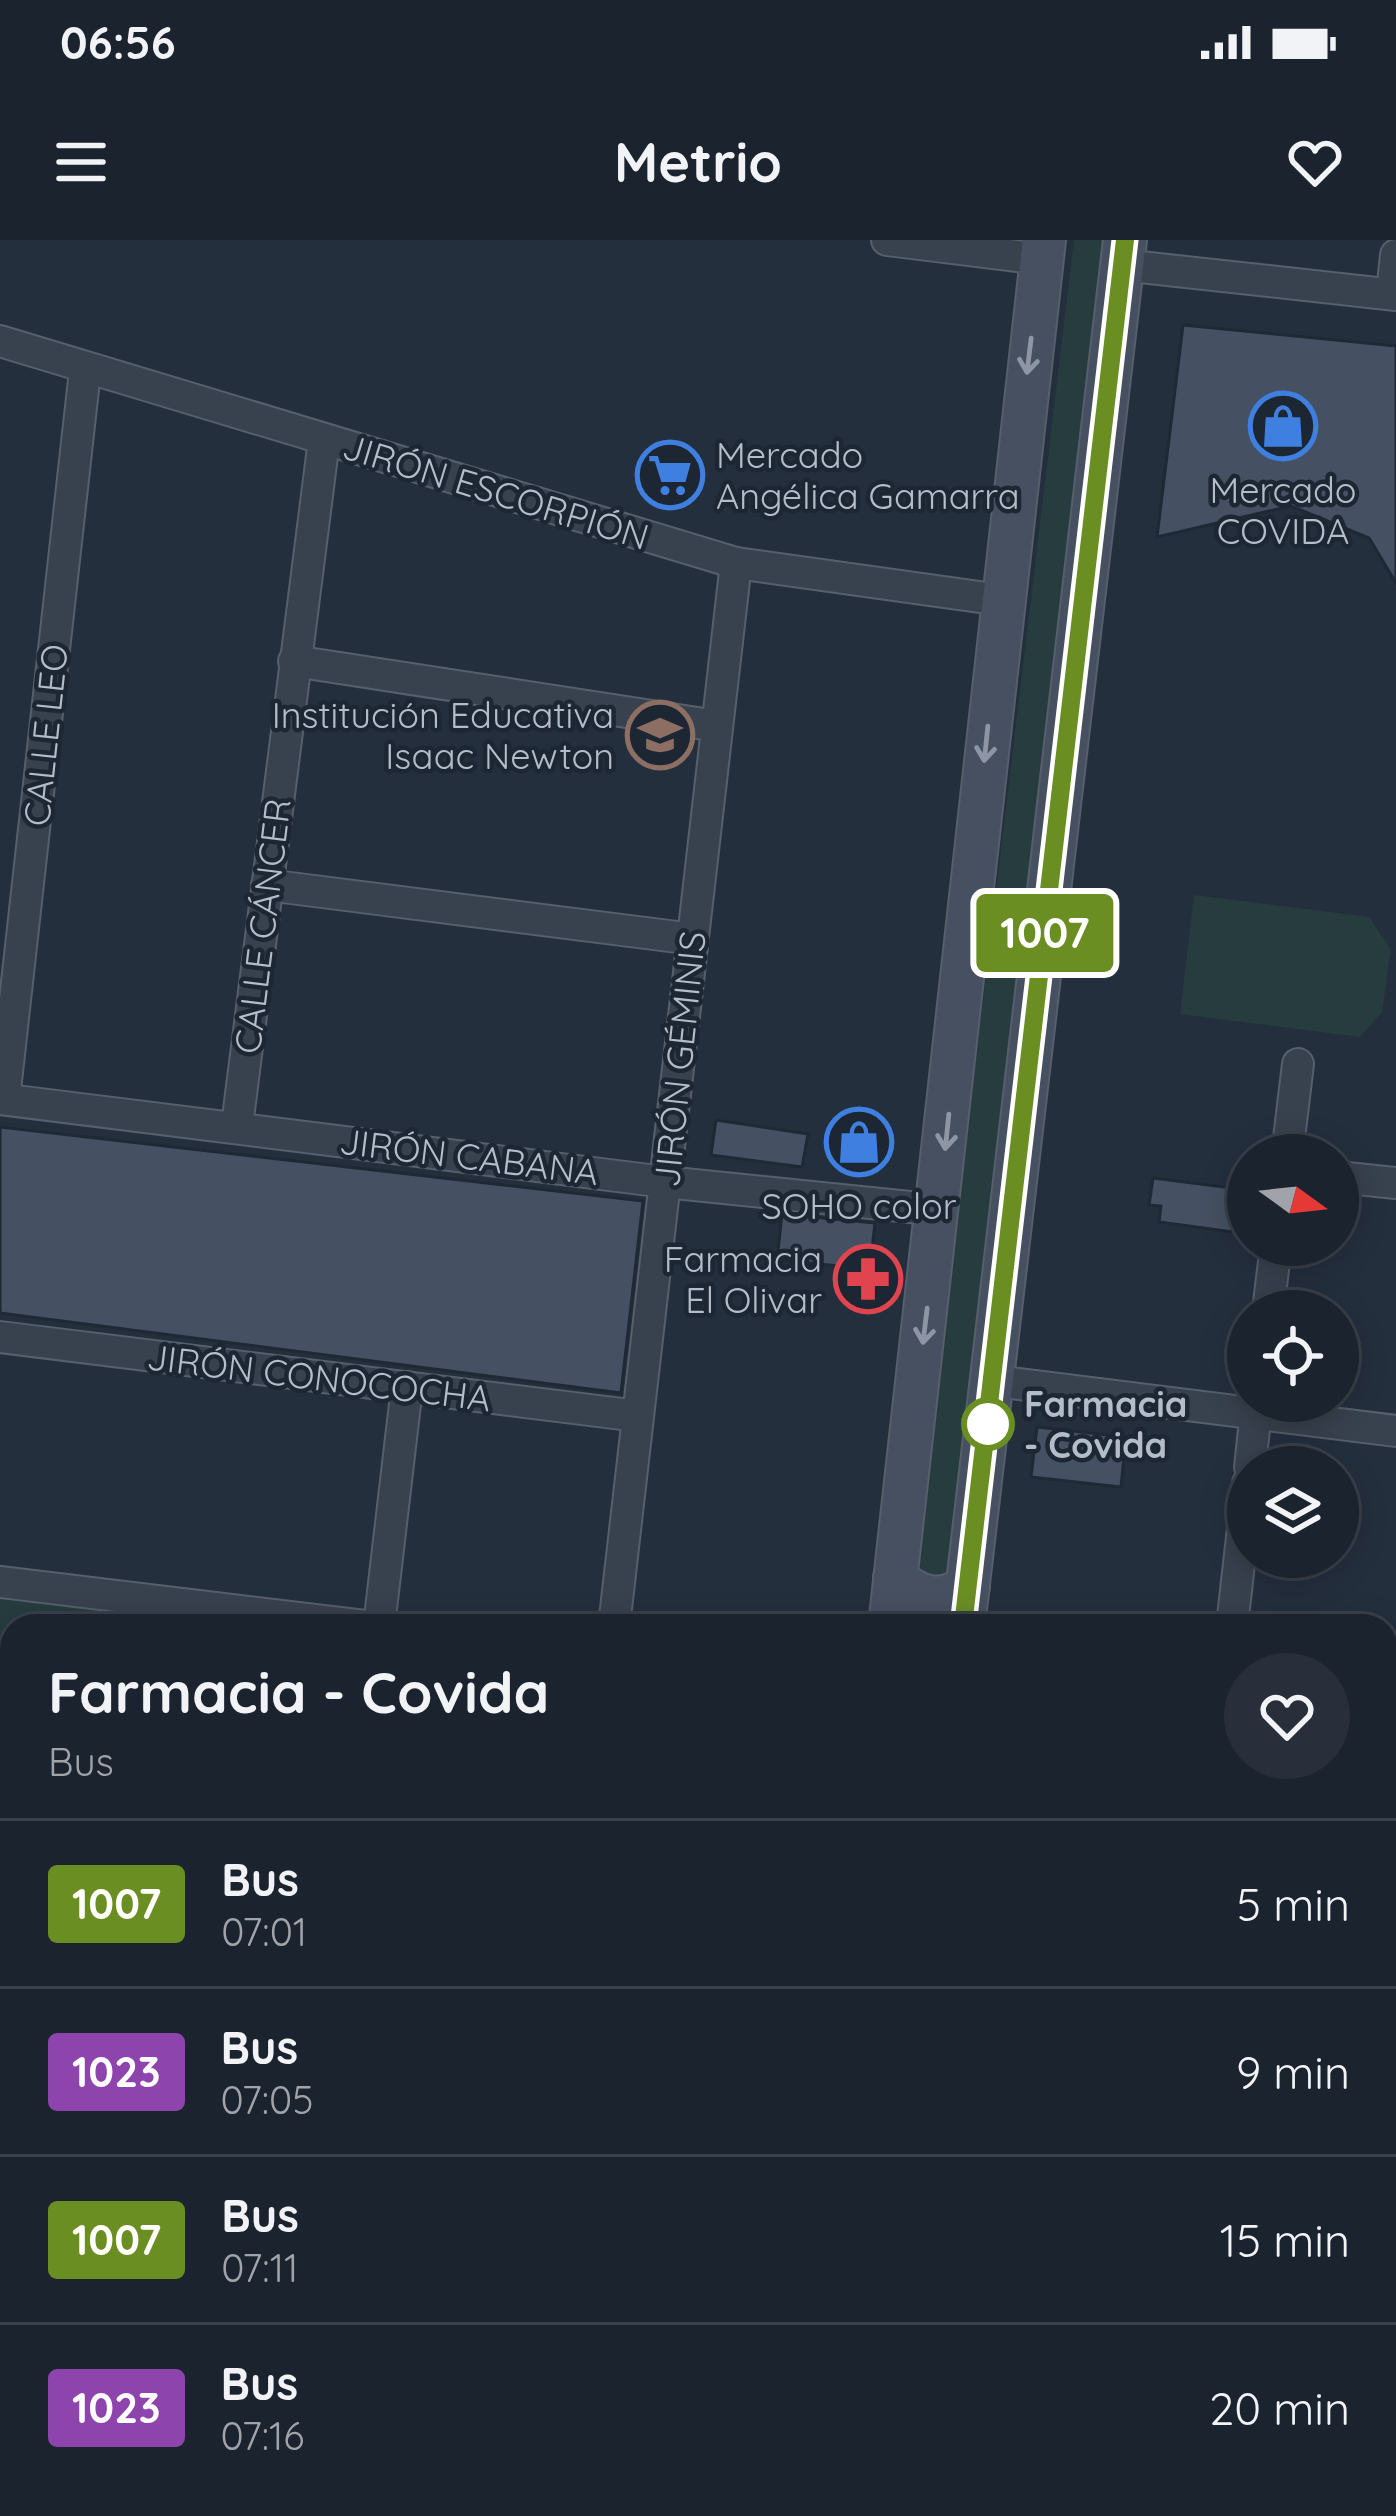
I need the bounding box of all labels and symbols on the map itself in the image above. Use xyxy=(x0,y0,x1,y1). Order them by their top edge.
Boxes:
one-way arrow xyxy=(1018,336,1040,375)
shop icon: Mercado COVIDA xyxy=(1248,391,1318,461)
street label: JIRÓN ESCORPIÓN xyxy=(338,423,654,559)
place label: Mercado Angélica Gamarra xyxy=(716,432,1020,518)
supermarket icon: Mercado Angélica Gamarra xyxy=(635,440,705,510)
place label: Mercado COVIDA xyxy=(1209,467,1357,553)
street label: CALLE LEO xyxy=(13,642,77,828)
place label: Institución Educativa Isaac Newton xyxy=(272,692,614,778)
school or university icon: Institución Educativa Isaac Newton xyxy=(625,700,695,770)
one-way arrow xyxy=(974,724,997,763)
street label: CALLE CÁNCER xyxy=(224,796,300,1056)
line badge: 1007 xyxy=(961,894,1129,972)
street label: JIRÓN GÉMINIS xyxy=(643,929,715,1189)
shop icon: SOHO color xyxy=(824,1107,894,1177)
one-way arrow xyxy=(935,1112,958,1151)
street label: JIRÓN CABANA xyxy=(337,1118,601,1194)
north arrow xyxy=(1227,1134,1359,1266)
place label: SOHO color xyxy=(761,1183,957,1228)
place label: Farmacia El Olivar xyxy=(664,1236,822,1322)
pharmacy icon: Farmacia El Olivar xyxy=(833,1244,903,1314)
one-way arrow xyxy=(914,1306,936,1345)
street label: JIRÓN CONOCOCHA xyxy=(145,1334,493,1420)
place label: Farmacia - Covida xyxy=(1024,1381,1187,1467)
marker: Farmacia - Covida xyxy=(963,1399,1013,1449)

